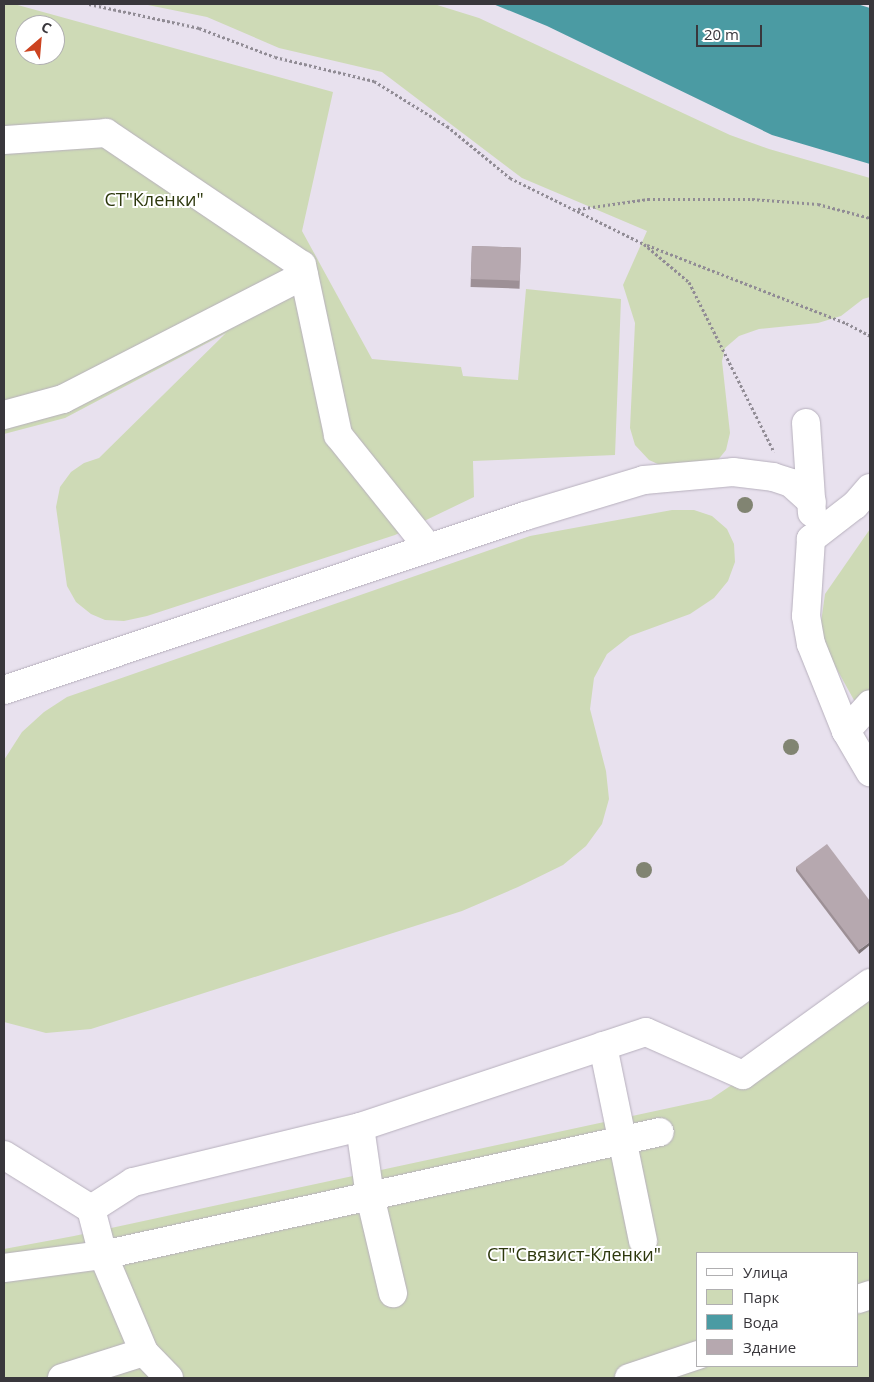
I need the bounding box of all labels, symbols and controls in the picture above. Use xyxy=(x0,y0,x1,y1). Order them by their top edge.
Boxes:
north arrow xyxy=(15,15,65,65)
scale bar xyxy=(699,15,765,47)
text: С xyxy=(38,17,55,38)
text: 20 m xyxy=(704,24,739,44)
park label: СТ"Кленки" xyxy=(104,188,204,210)
park label: СТ"Связист-Кленки" xyxy=(487,1243,661,1265)
legend xyxy=(696,1252,859,1367)
text: Улица xyxy=(743,1262,788,1282)
text: Парк xyxy=(743,1287,779,1307)
text: Вода xyxy=(743,1312,779,1332)
text: Здание xyxy=(743,1337,796,1357)

